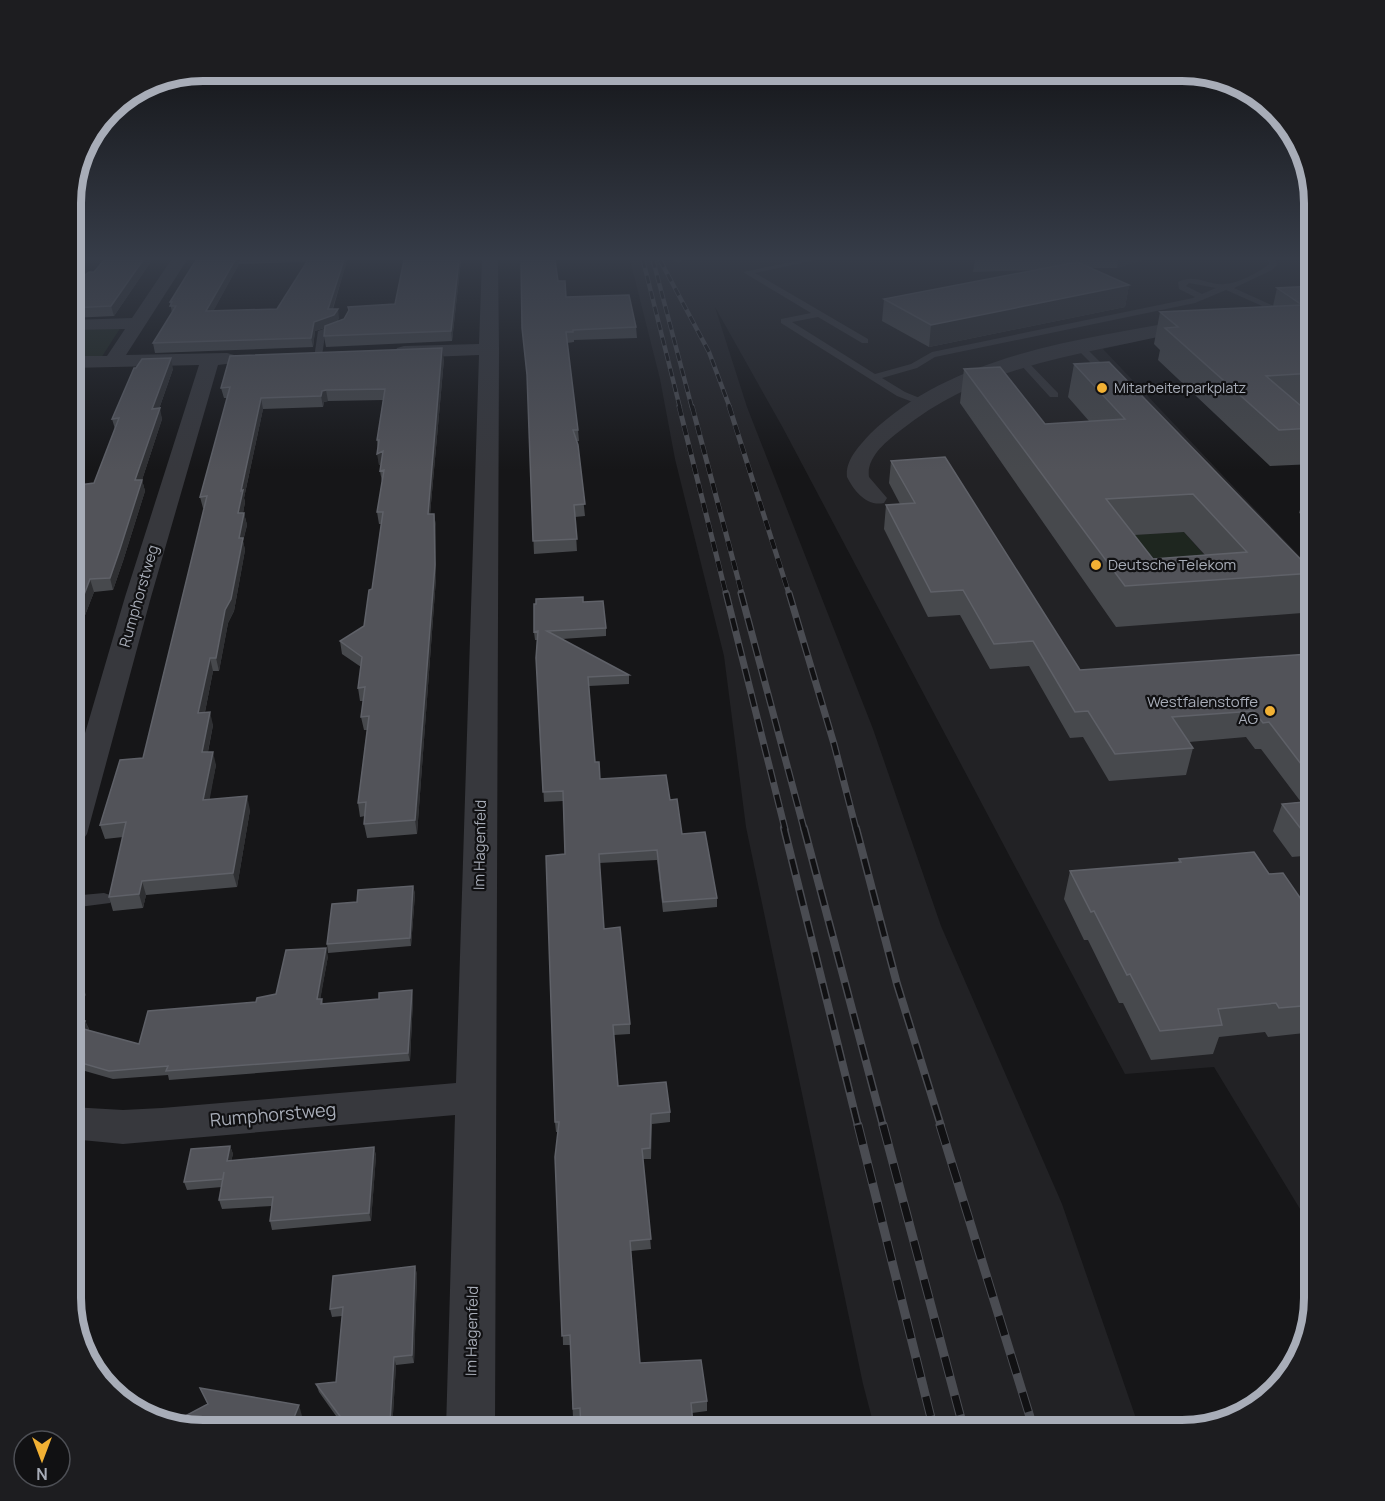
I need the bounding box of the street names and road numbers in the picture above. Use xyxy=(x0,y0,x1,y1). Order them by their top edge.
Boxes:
street label: Rumphorstweg xyxy=(114,542,163,650)
street label: Im Hagenfeld xyxy=(468,800,491,890)
street label: Rumphorstweg xyxy=(209,1097,337,1131)
street label: Im Hagenfeld xyxy=(460,1286,483,1376)

